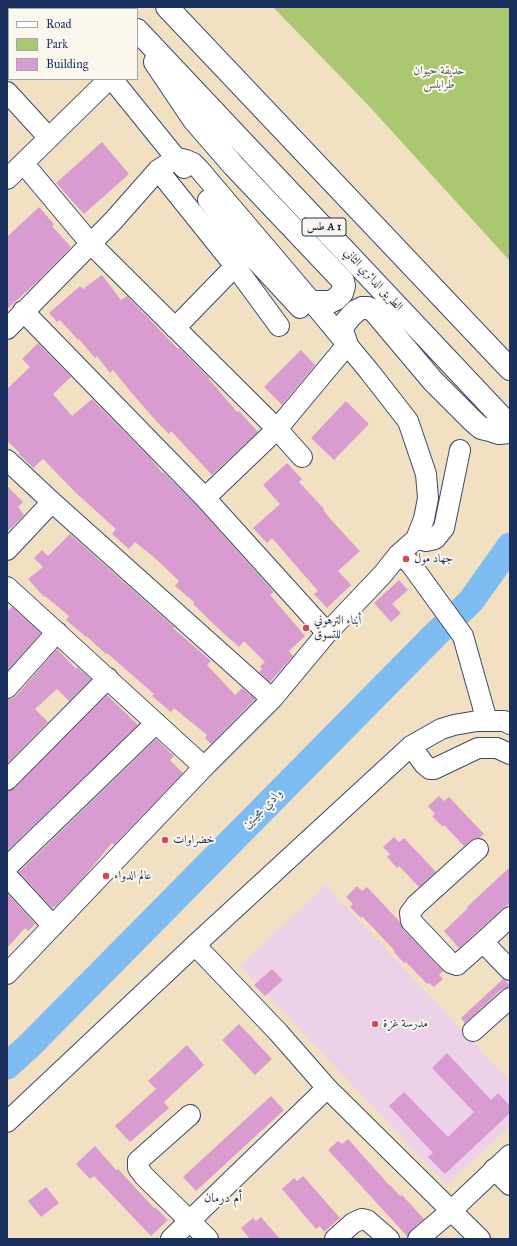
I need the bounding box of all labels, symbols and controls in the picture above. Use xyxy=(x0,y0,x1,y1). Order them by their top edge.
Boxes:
legend xyxy=(8,8,138,80)
text: Road xyxy=(46,17,72,31)
text: Park xyxy=(46,37,68,51)
text: Building xyxy=(46,57,88,71)
park label: حديقة حيوان طرابلس xyxy=(413,64,465,92)
road number: طس A 1 xyxy=(302,218,346,236)
street label: الطريق الدائري الثاني xyxy=(341,246,405,314)
place label: جهاد مول xyxy=(414,552,453,566)
marker: جهاد مول xyxy=(401,554,411,564)
place label: أبناء الترهوني للتسوق xyxy=(314,614,361,642)
marker: أبناء الترهوني للتسوق xyxy=(301,623,311,633)
water label: وادي مجينين xyxy=(240,786,286,832)
place label: خضراوات xyxy=(173,833,215,847)
marker: خضراوات xyxy=(160,835,170,845)
place label: عالم الدواء xyxy=(114,869,151,883)
marker: عالم الدواء xyxy=(101,871,111,881)
place label: مدرسة غزة xyxy=(383,1017,428,1031)
marker: مدرسة غزة xyxy=(370,1019,380,1029)
district label: أم درمان xyxy=(204,1191,242,1207)

